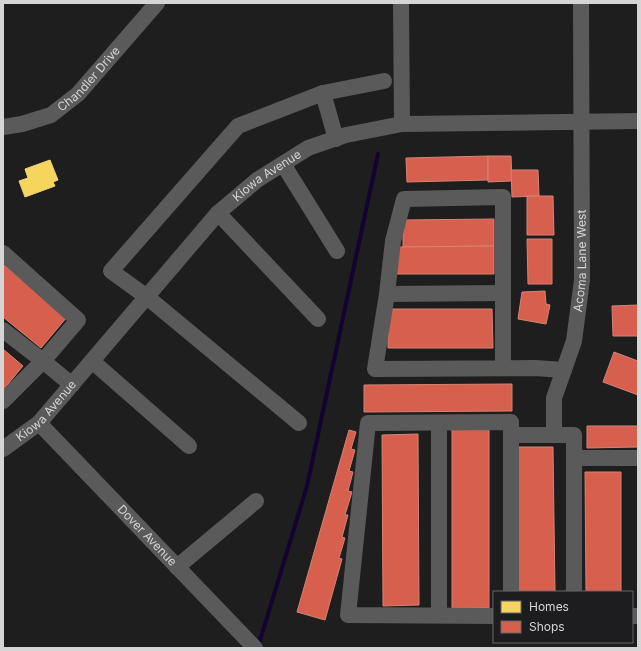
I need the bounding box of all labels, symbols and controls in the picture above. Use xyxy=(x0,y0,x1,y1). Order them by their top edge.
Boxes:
street label: Chandler Drive xyxy=(54,43,123,114)
street label: Kiowa Avenue xyxy=(229,146,304,204)
street label: Acoma Lane West xyxy=(570,210,589,313)
street label: Kiowa Avenue xyxy=(13,377,79,444)
street label: Dover Avenue xyxy=(115,501,180,569)
legend xyxy=(493,591,633,643)
text: Homes xyxy=(529,599,569,614)
text: Shops xyxy=(529,619,565,634)

